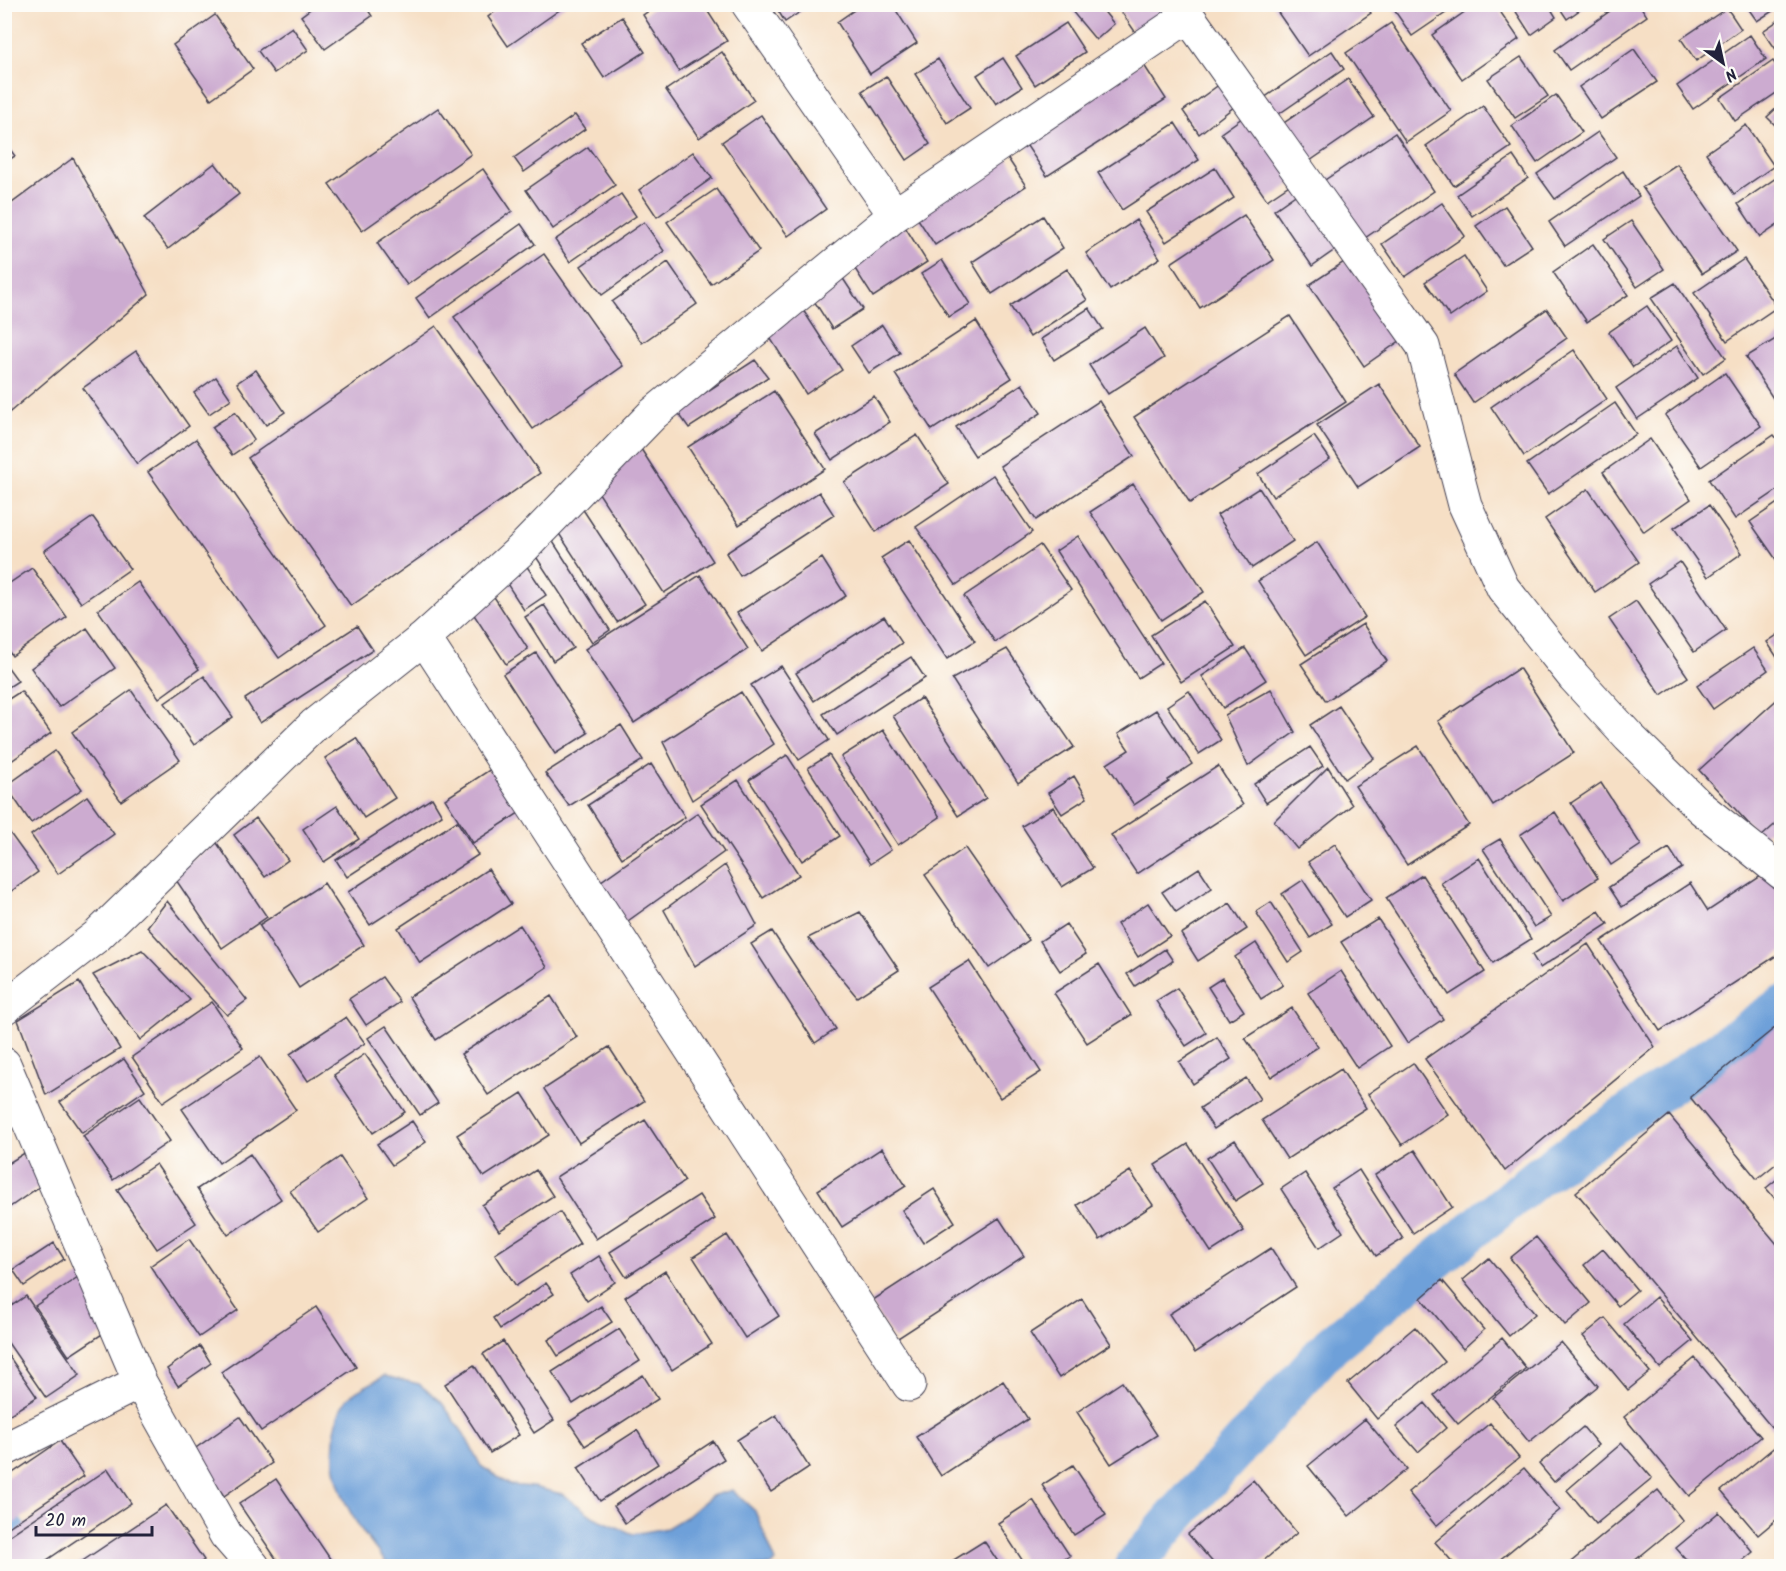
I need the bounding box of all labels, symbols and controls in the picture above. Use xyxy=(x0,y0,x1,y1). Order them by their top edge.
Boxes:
north arrow xyxy=(1693,33,1753,93)
text: N xyxy=(1719,61,1741,88)
scale bar xyxy=(36,1499,152,1537)
text: 20 m xyxy=(45,1507,86,1536)

